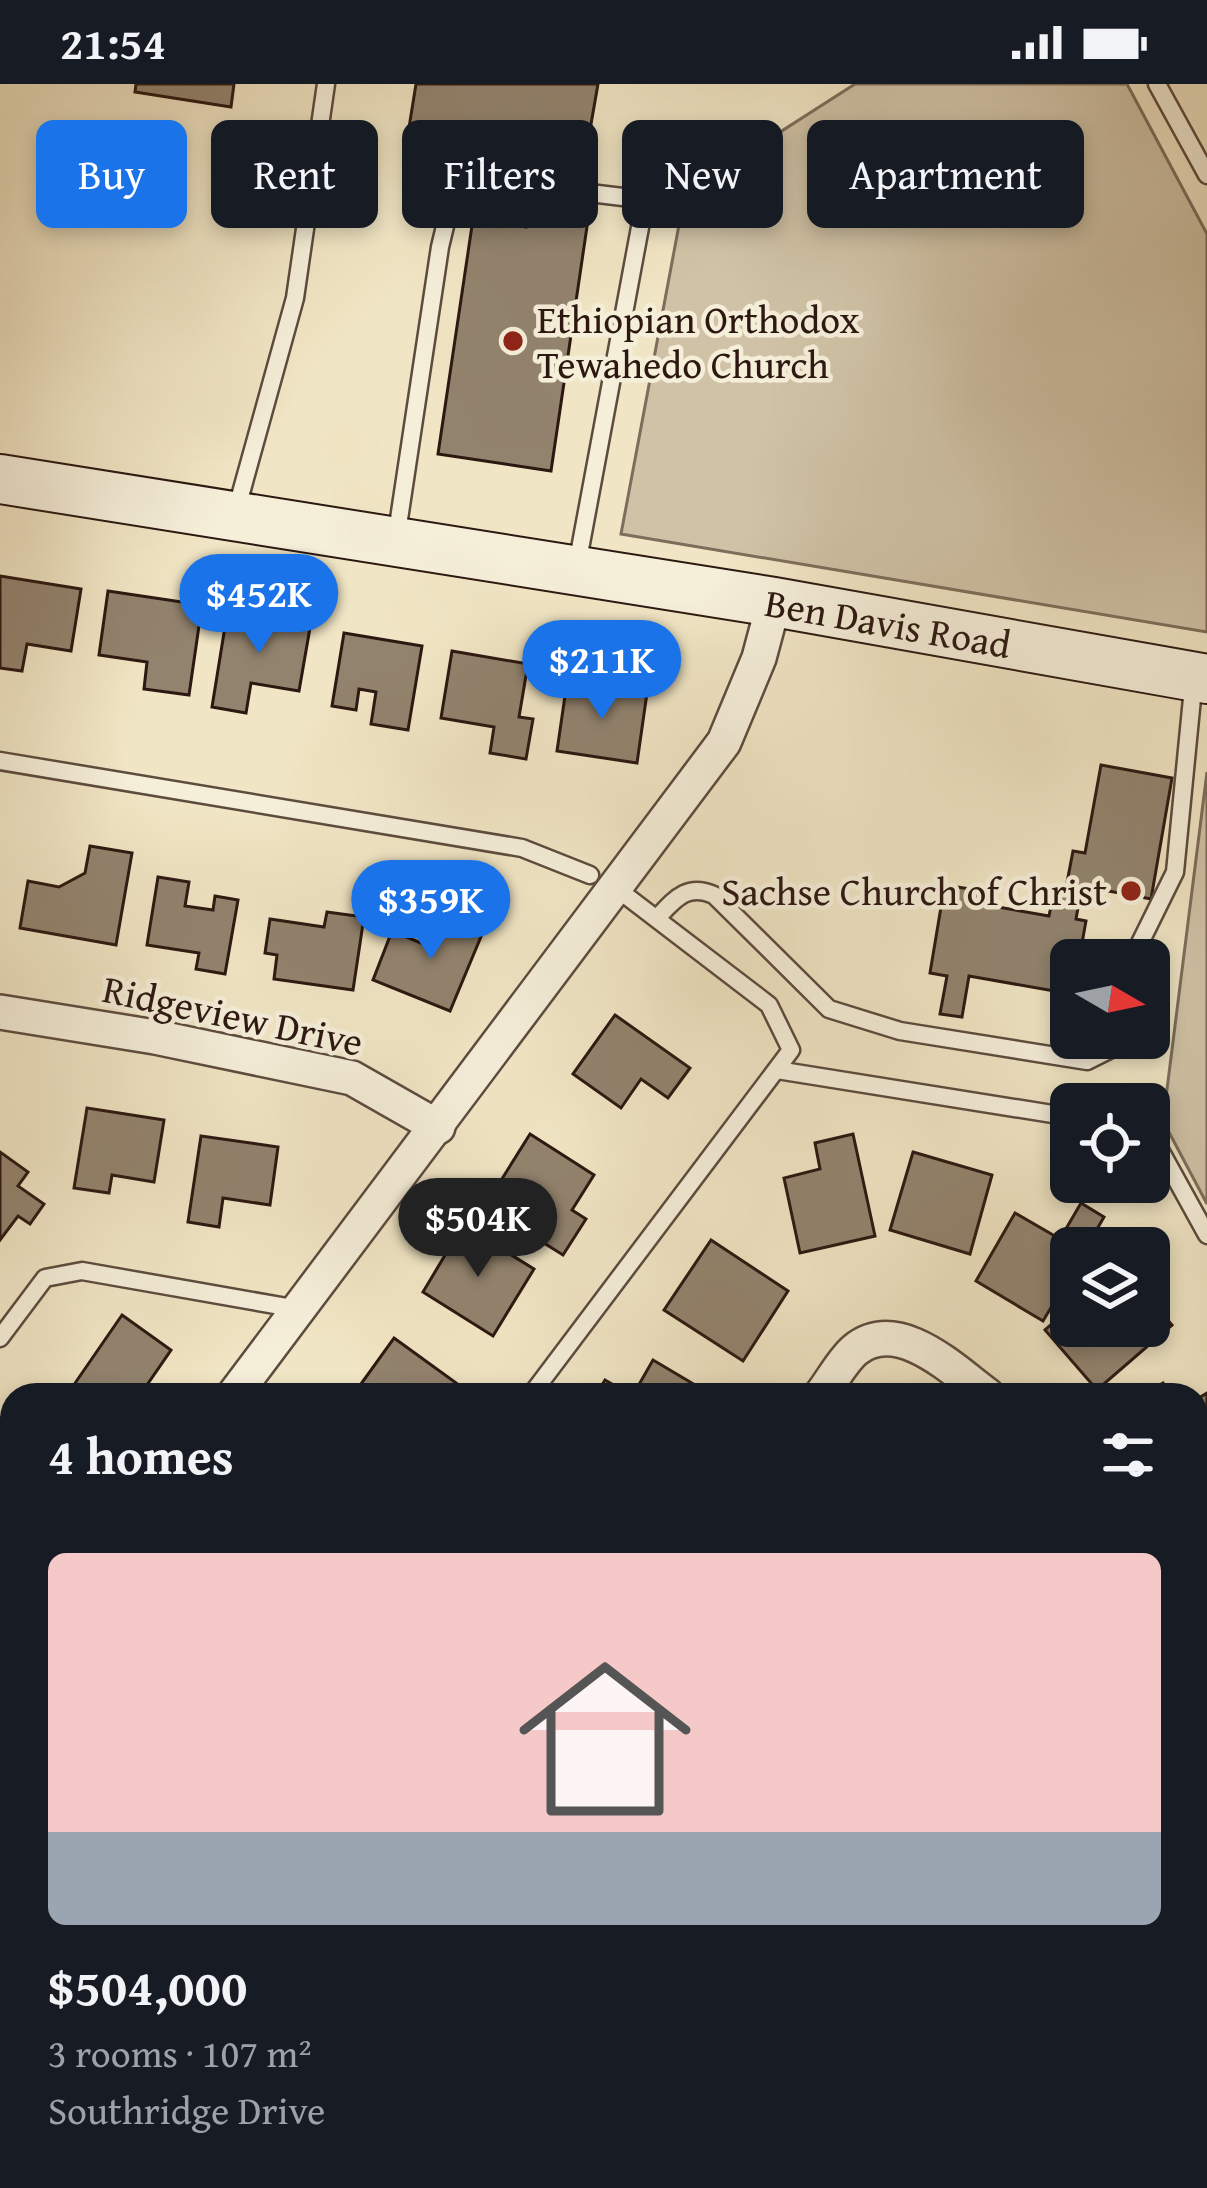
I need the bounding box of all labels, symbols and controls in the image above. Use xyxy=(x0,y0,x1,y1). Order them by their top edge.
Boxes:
text: 21:54 xyxy=(60,10,166,75)
chip: Buy xyxy=(36,120,187,228)
chip: Rent xyxy=(211,120,378,228)
chip: Filters xyxy=(402,120,598,228)
chip: New xyxy=(622,120,783,228)
chip: Apartment xyxy=(807,120,1084,228)
place label: Ethiopian Orthodox Tewahedo Church xyxy=(537,290,859,392)
marker: Ethiopian Orthodox Tewahedo Church xyxy=(500,328,526,354)
pin: $452K xyxy=(175,554,343,656)
text: $452K xyxy=(206,564,312,621)
street label: Ben Davis Road xyxy=(761,573,1016,672)
pin: $211K xyxy=(518,620,686,722)
text: $211K xyxy=(549,630,655,687)
pin: $359K xyxy=(347,860,515,962)
place label: Sachse Church of Christ xyxy=(721,862,1107,919)
text: $359K xyxy=(378,870,484,927)
marker: Sachse Church of Christ xyxy=(1118,878,1144,904)
north arrow xyxy=(1050,939,1170,1059)
map controls xyxy=(1050,939,1170,1347)
street label: Ridgeview Drive xyxy=(98,959,368,1070)
button: locate xyxy=(1050,1083,1170,1203)
pin: $504K xyxy=(394,1178,562,1280)
text: $504K xyxy=(425,1188,531,1245)
button: layers xyxy=(1050,1227,1170,1347)
text: 4 homes xyxy=(48,1418,234,1493)
icon: filters xyxy=(1095,1422,1161,1488)
icon: home xyxy=(497,1631,713,1847)
text: $504,000 xyxy=(48,1949,247,2024)
text: 3 rooms · 107 m² xyxy=(48,2024,312,2081)
text: Southridge Drive xyxy=(48,2081,325,2138)

